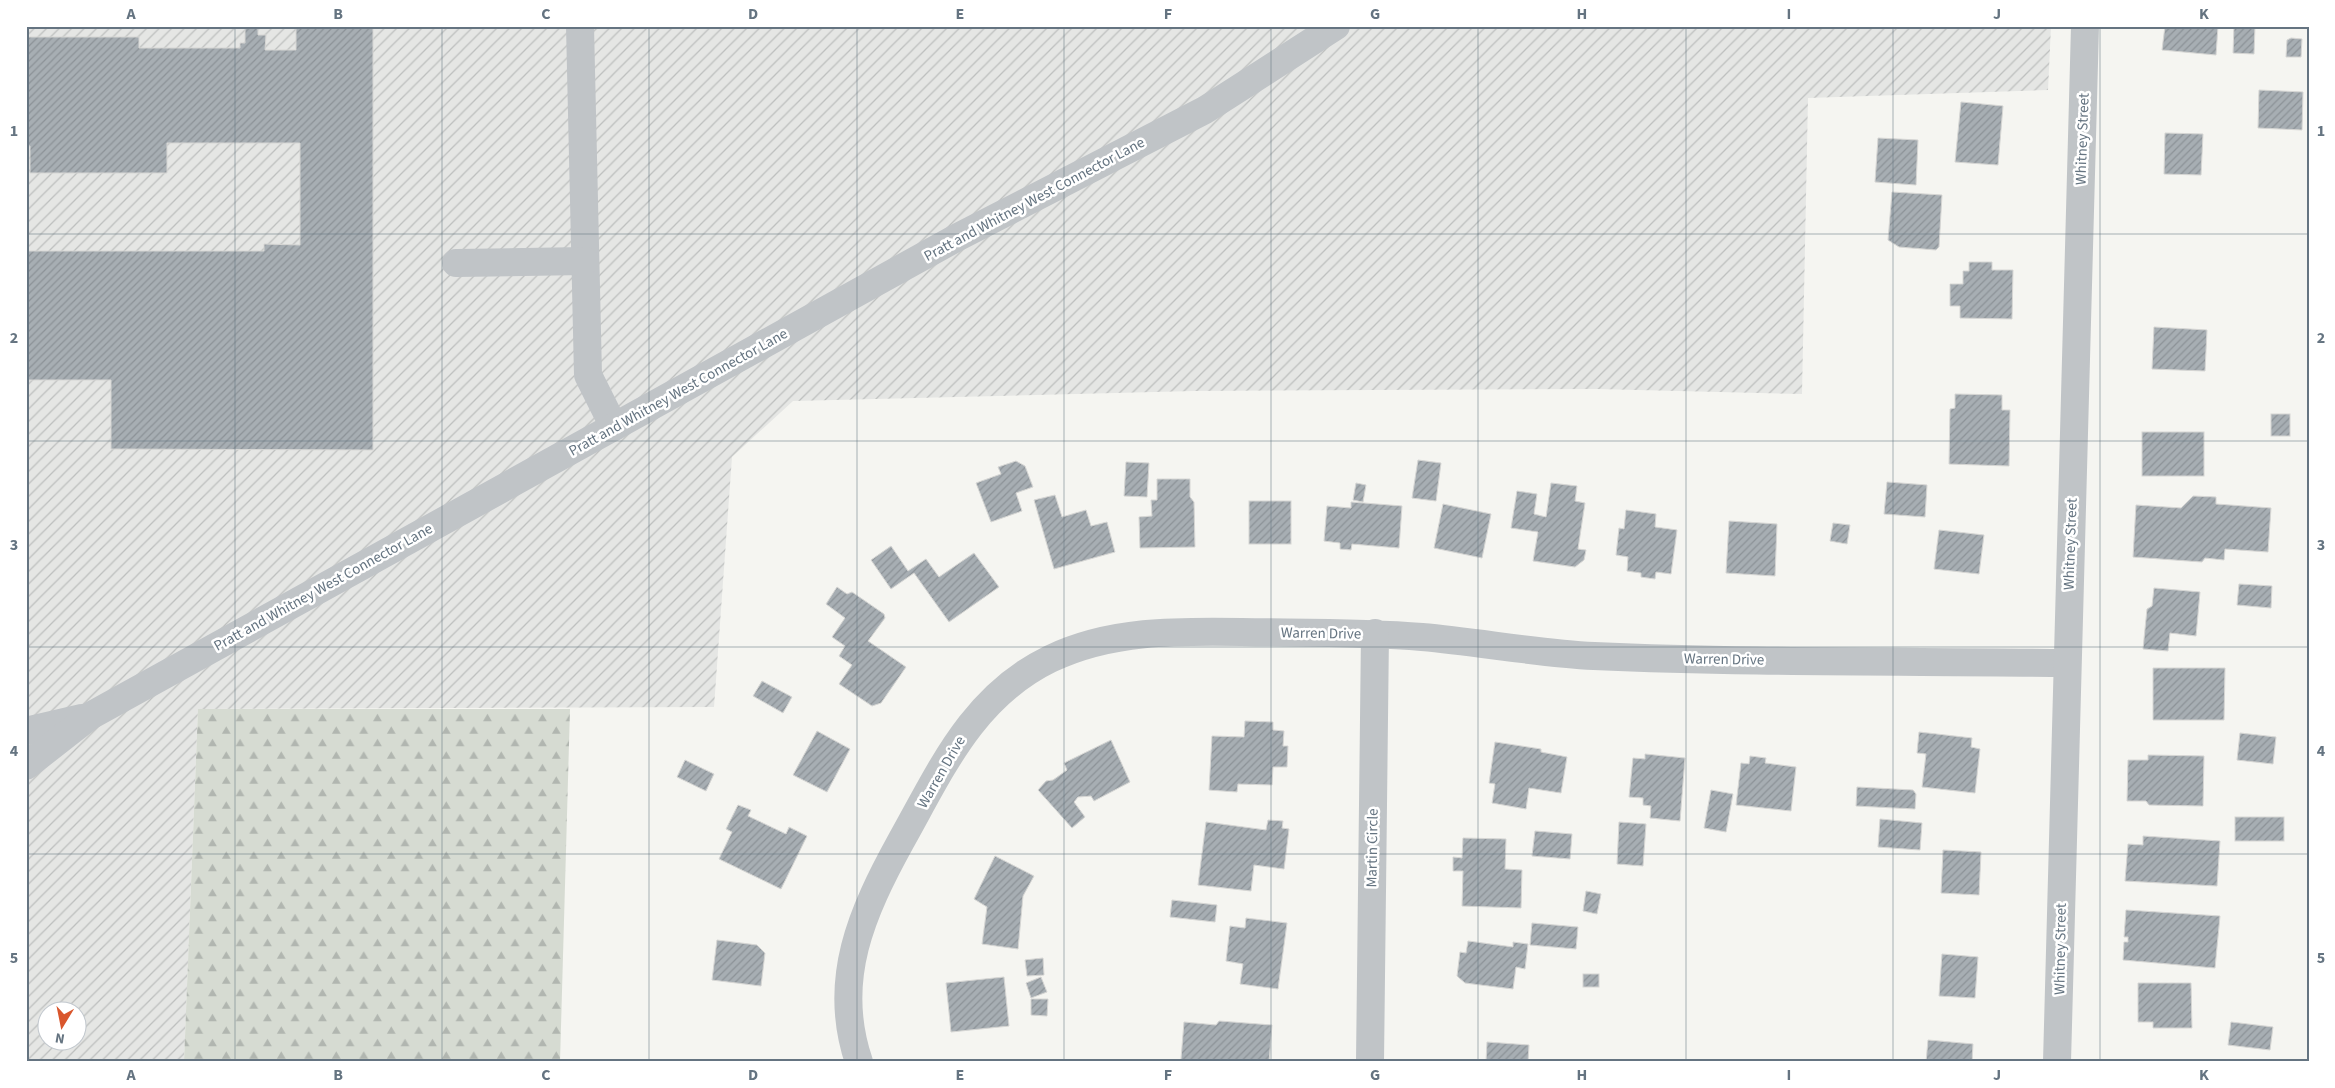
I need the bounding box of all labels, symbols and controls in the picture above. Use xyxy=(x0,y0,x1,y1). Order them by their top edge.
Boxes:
text: A xyxy=(125,3,136,25)
text: B xyxy=(333,3,343,25)
text: C xyxy=(541,3,551,25)
text: D xyxy=(748,3,758,25)
text: E xyxy=(956,3,964,25)
text: F xyxy=(1164,3,1172,25)
text: G xyxy=(1370,3,1380,25)
text: H xyxy=(1577,3,1587,25)
text: I xyxy=(1787,3,1791,25)
text: J xyxy=(1993,3,2001,25)
text: K xyxy=(2199,3,2209,25)
street label: Whitney Street xyxy=(2070,93,2095,185)
text: 1 xyxy=(10,120,18,142)
text: 1 xyxy=(2317,120,2325,142)
street label: Pratt and Whitney West Connector Lane xyxy=(920,132,1148,267)
street label: Pratt and Whitney West Connector Lane xyxy=(565,323,791,462)
text: 2 xyxy=(10,327,18,349)
text: 2 xyxy=(2317,327,2325,349)
street label: Whitney Street xyxy=(2058,498,2083,590)
street label: Pratt and Whitney West Connector Lane xyxy=(210,518,436,657)
text: 3 xyxy=(10,534,18,556)
text: 3 xyxy=(2317,534,2325,556)
street label: Warren Drive xyxy=(1281,622,1361,645)
street label: Warren Drive xyxy=(1684,648,1764,671)
street label: Warren Drive xyxy=(912,732,971,812)
text: 4 xyxy=(10,740,19,762)
text: 4 xyxy=(2317,740,2326,762)
street label: Martin Circle xyxy=(1361,808,1384,888)
street label: Whitney Street xyxy=(2049,903,2072,995)
text: 5 xyxy=(10,947,18,969)
text: 5 xyxy=(2317,947,2325,969)
north arrow xyxy=(38,1000,88,1050)
text: N xyxy=(54,1027,66,1048)
text: A xyxy=(125,1064,136,1086)
text: B xyxy=(333,1064,343,1086)
text: C xyxy=(541,1064,551,1086)
text: D xyxy=(748,1064,758,1086)
text: E xyxy=(956,1064,964,1086)
text: F xyxy=(1164,1064,1172,1086)
text: G xyxy=(1370,1064,1380,1086)
text: H xyxy=(1577,1064,1587,1086)
text: I xyxy=(1787,1064,1791,1086)
text: J xyxy=(1993,1064,2001,1086)
text: K xyxy=(2199,1064,2209,1086)

